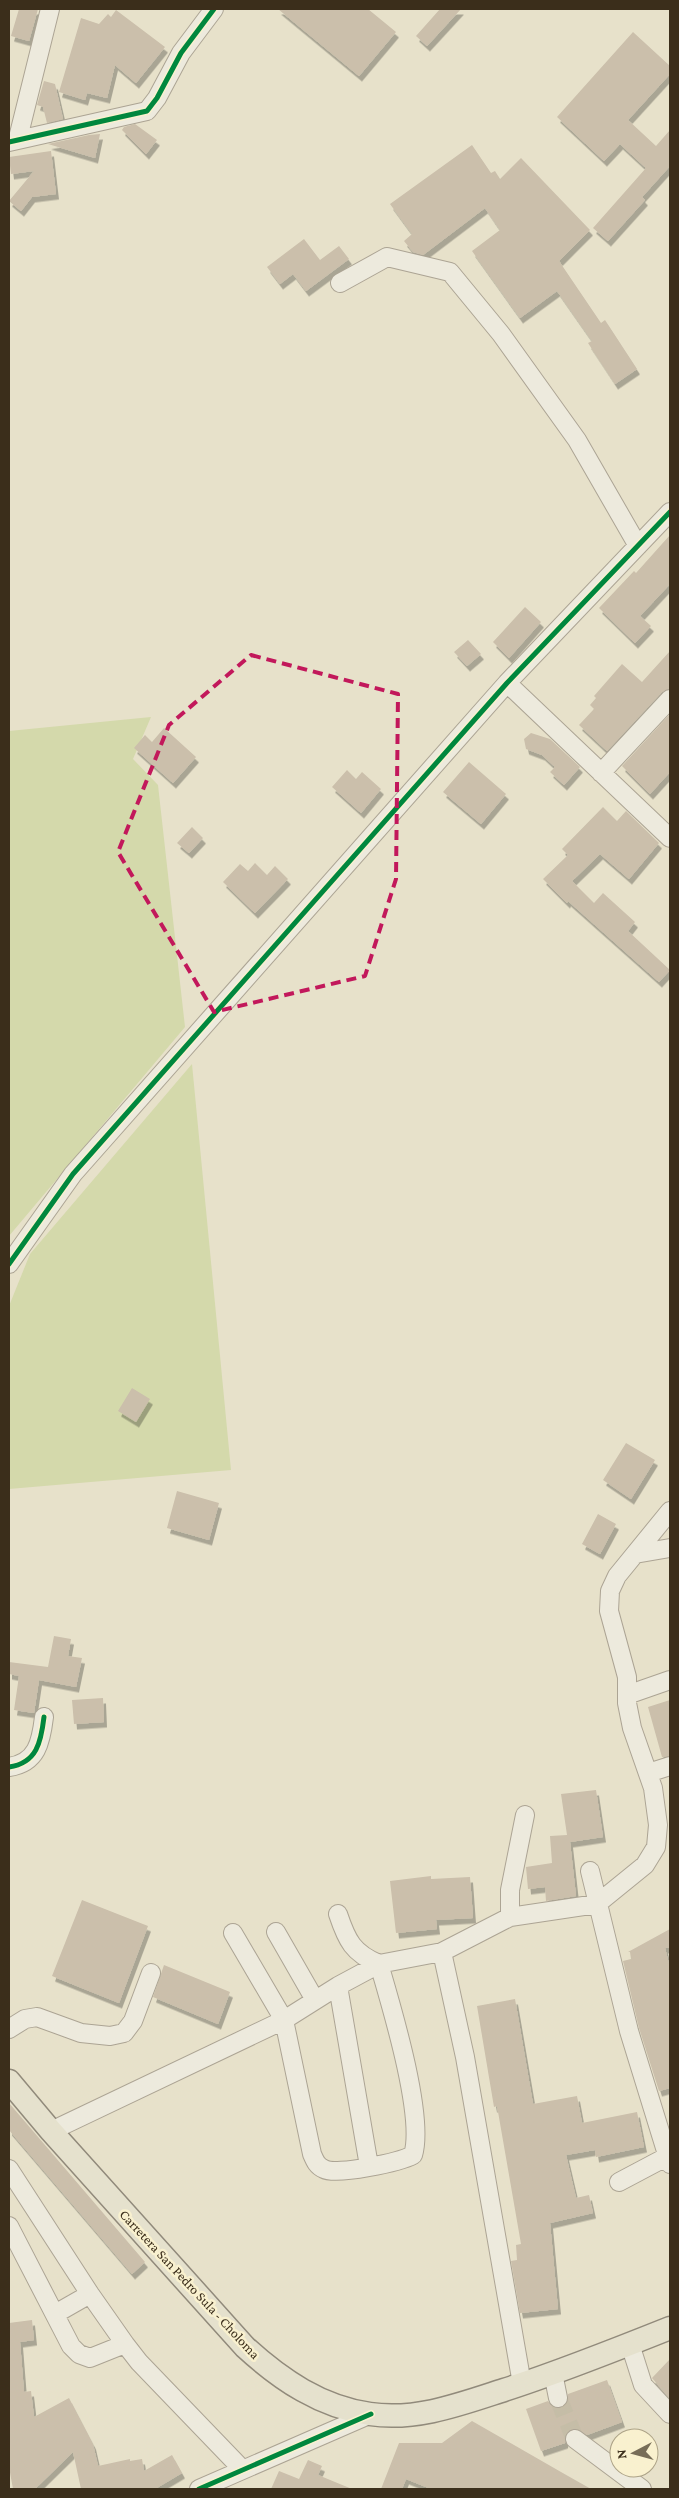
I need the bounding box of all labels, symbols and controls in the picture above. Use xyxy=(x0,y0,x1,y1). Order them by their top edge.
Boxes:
street label: Carretera San Pedro Sula - Choloma xyxy=(117,2206,264,2362)
north arrow xyxy=(609,2428,659,2478)
text: N xyxy=(613,2448,630,2460)

